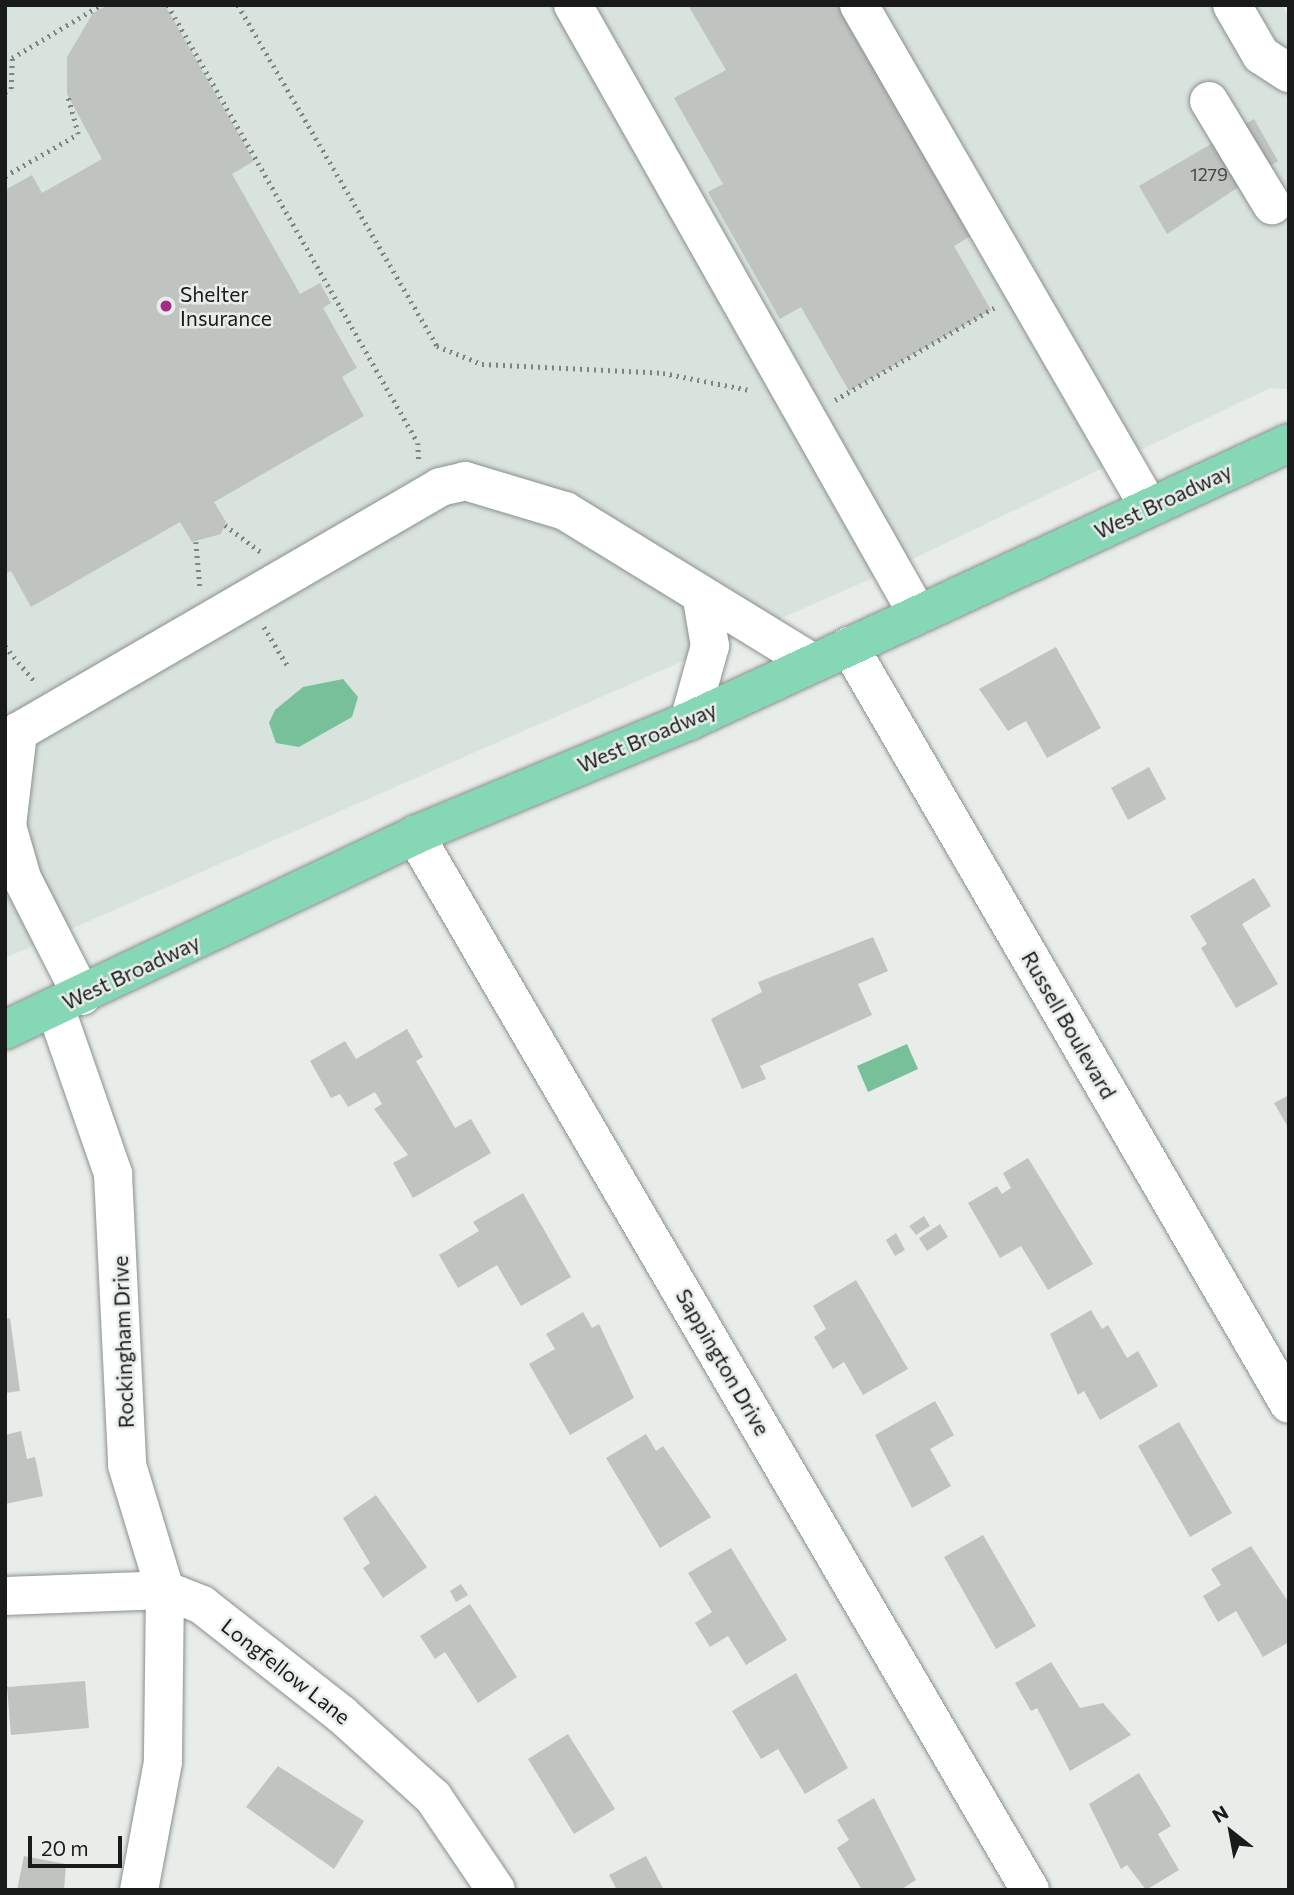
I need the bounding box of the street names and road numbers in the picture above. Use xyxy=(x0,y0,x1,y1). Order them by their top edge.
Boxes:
street label: West Broadway xyxy=(1090,458,1236,544)
street label: West Broadway xyxy=(574,696,720,778)
street label: West Broadway xyxy=(58,929,204,1015)
street label: Russell Boulevard xyxy=(1017,947,1121,1103)
street label: Rockingham Drive xyxy=(107,1255,139,1429)
street label: Sappington Drive xyxy=(671,1284,775,1440)
street label: Longfellow Lane xyxy=(217,1613,355,1729)

